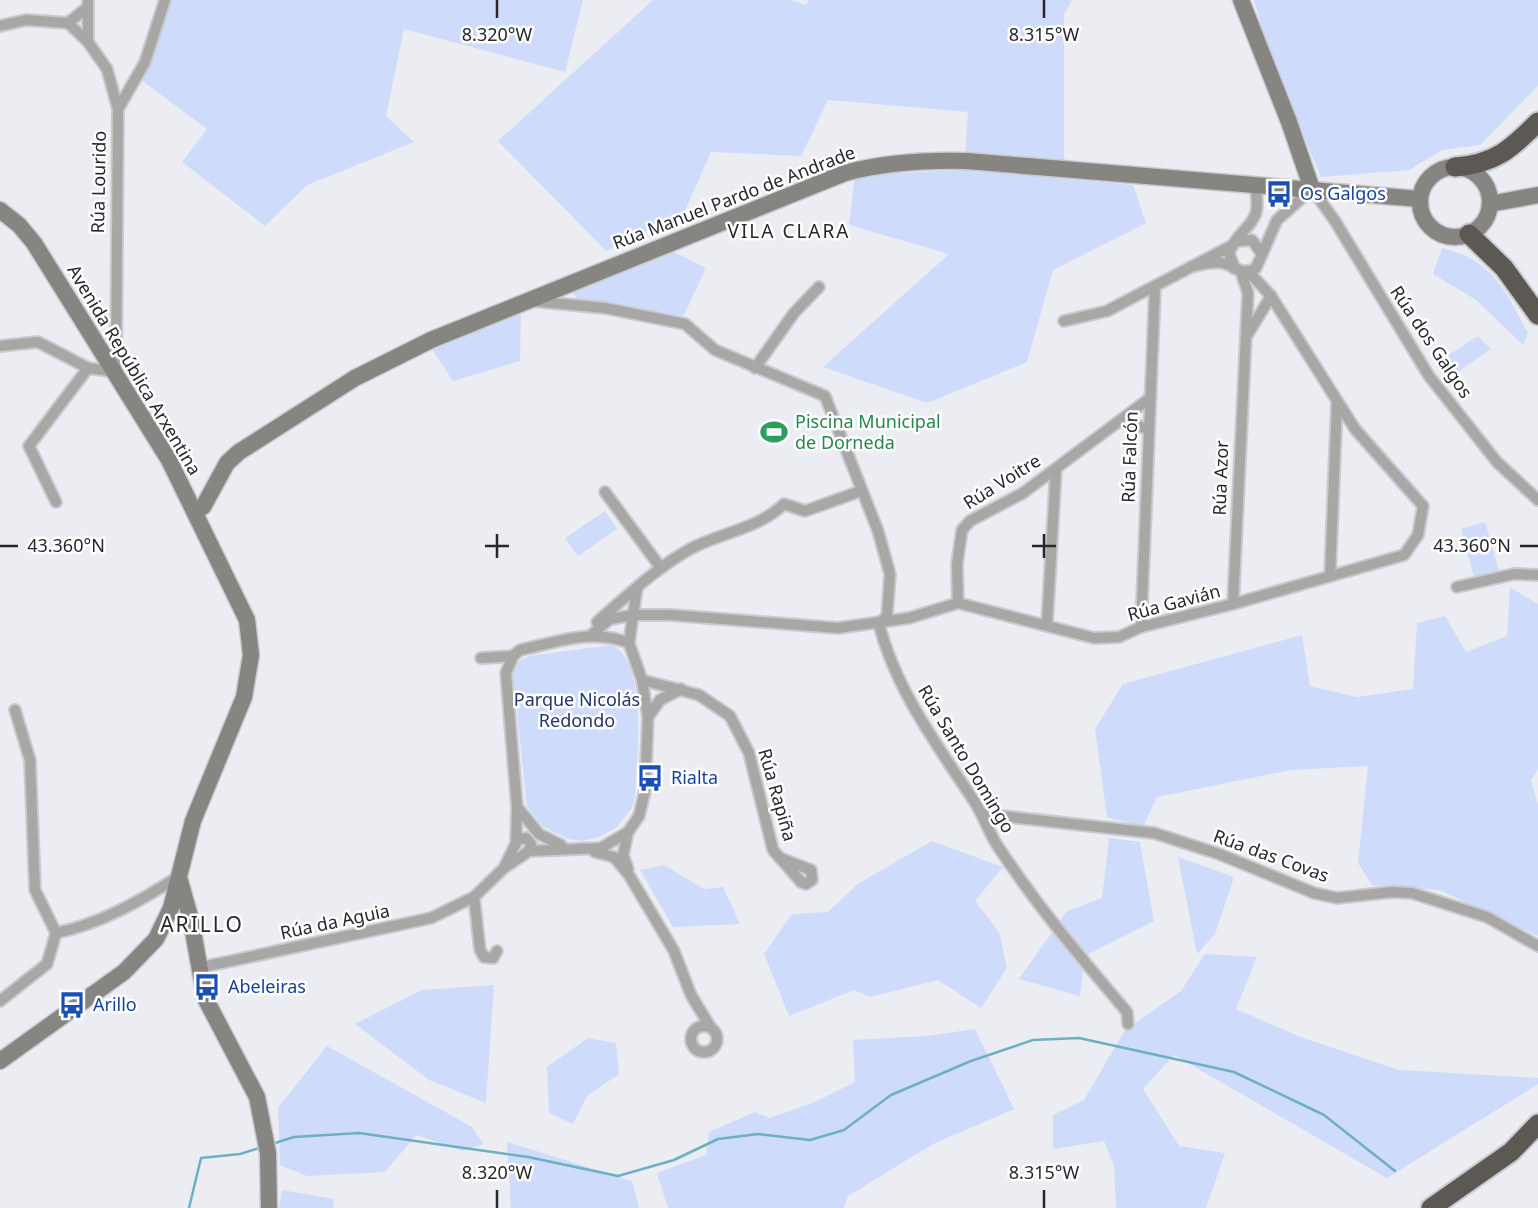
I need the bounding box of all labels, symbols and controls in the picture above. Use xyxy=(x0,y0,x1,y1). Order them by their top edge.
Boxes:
text: 8.320°W xyxy=(462,22,532,46)
text: 8.315°W xyxy=(1009,22,1079,46)
street label: Rúa Lourido xyxy=(85,130,111,233)
street label: Rúa Manuel Pardo de Andrade xyxy=(609,140,858,254)
bus stop icon: Os Galgos xyxy=(1264,179,1294,209)
place label: Os Galgos xyxy=(1300,181,1386,205)
district label: VILA CLARA xyxy=(728,218,850,244)
street label: Avenida República Arxentina xyxy=(62,260,207,479)
street label: Rúa dos Galgos xyxy=(1385,281,1478,402)
place label: Piscina Municipal de Dorneda xyxy=(795,409,941,454)
street label: Rúa Falcón xyxy=(1115,411,1143,503)
sports icon: Piscina Municipal de Dorneda xyxy=(759,417,789,447)
street label: Rúa Azor xyxy=(1207,439,1233,516)
street label: Rúa Voitre xyxy=(958,448,1045,514)
text: 43.360°N xyxy=(27,533,105,557)
text: 43.360°N xyxy=(1433,533,1511,557)
street label: Rúa Gavián xyxy=(1125,578,1223,626)
street label: Rúa Santo Domingo xyxy=(913,680,1021,837)
park label: Parque Nicolás Redondo xyxy=(514,687,640,732)
street label: Rúa Rapiña xyxy=(753,746,803,844)
bus stop icon: Rialta xyxy=(635,763,665,793)
place label: Rialta xyxy=(671,765,718,789)
street label: Rúa das Covas xyxy=(1210,823,1332,887)
street label: Rúa da Aguia xyxy=(278,898,392,944)
district label: ARILLO xyxy=(160,910,244,938)
bus stop icon: Abeleiras xyxy=(192,972,222,1002)
place label: Abeleiras xyxy=(228,974,306,998)
bus stop icon: Arillo xyxy=(57,990,87,1020)
place label: Arillo xyxy=(93,992,137,1016)
text: 8.320°W xyxy=(462,1160,532,1184)
text: 8.315°W xyxy=(1009,1160,1079,1184)

